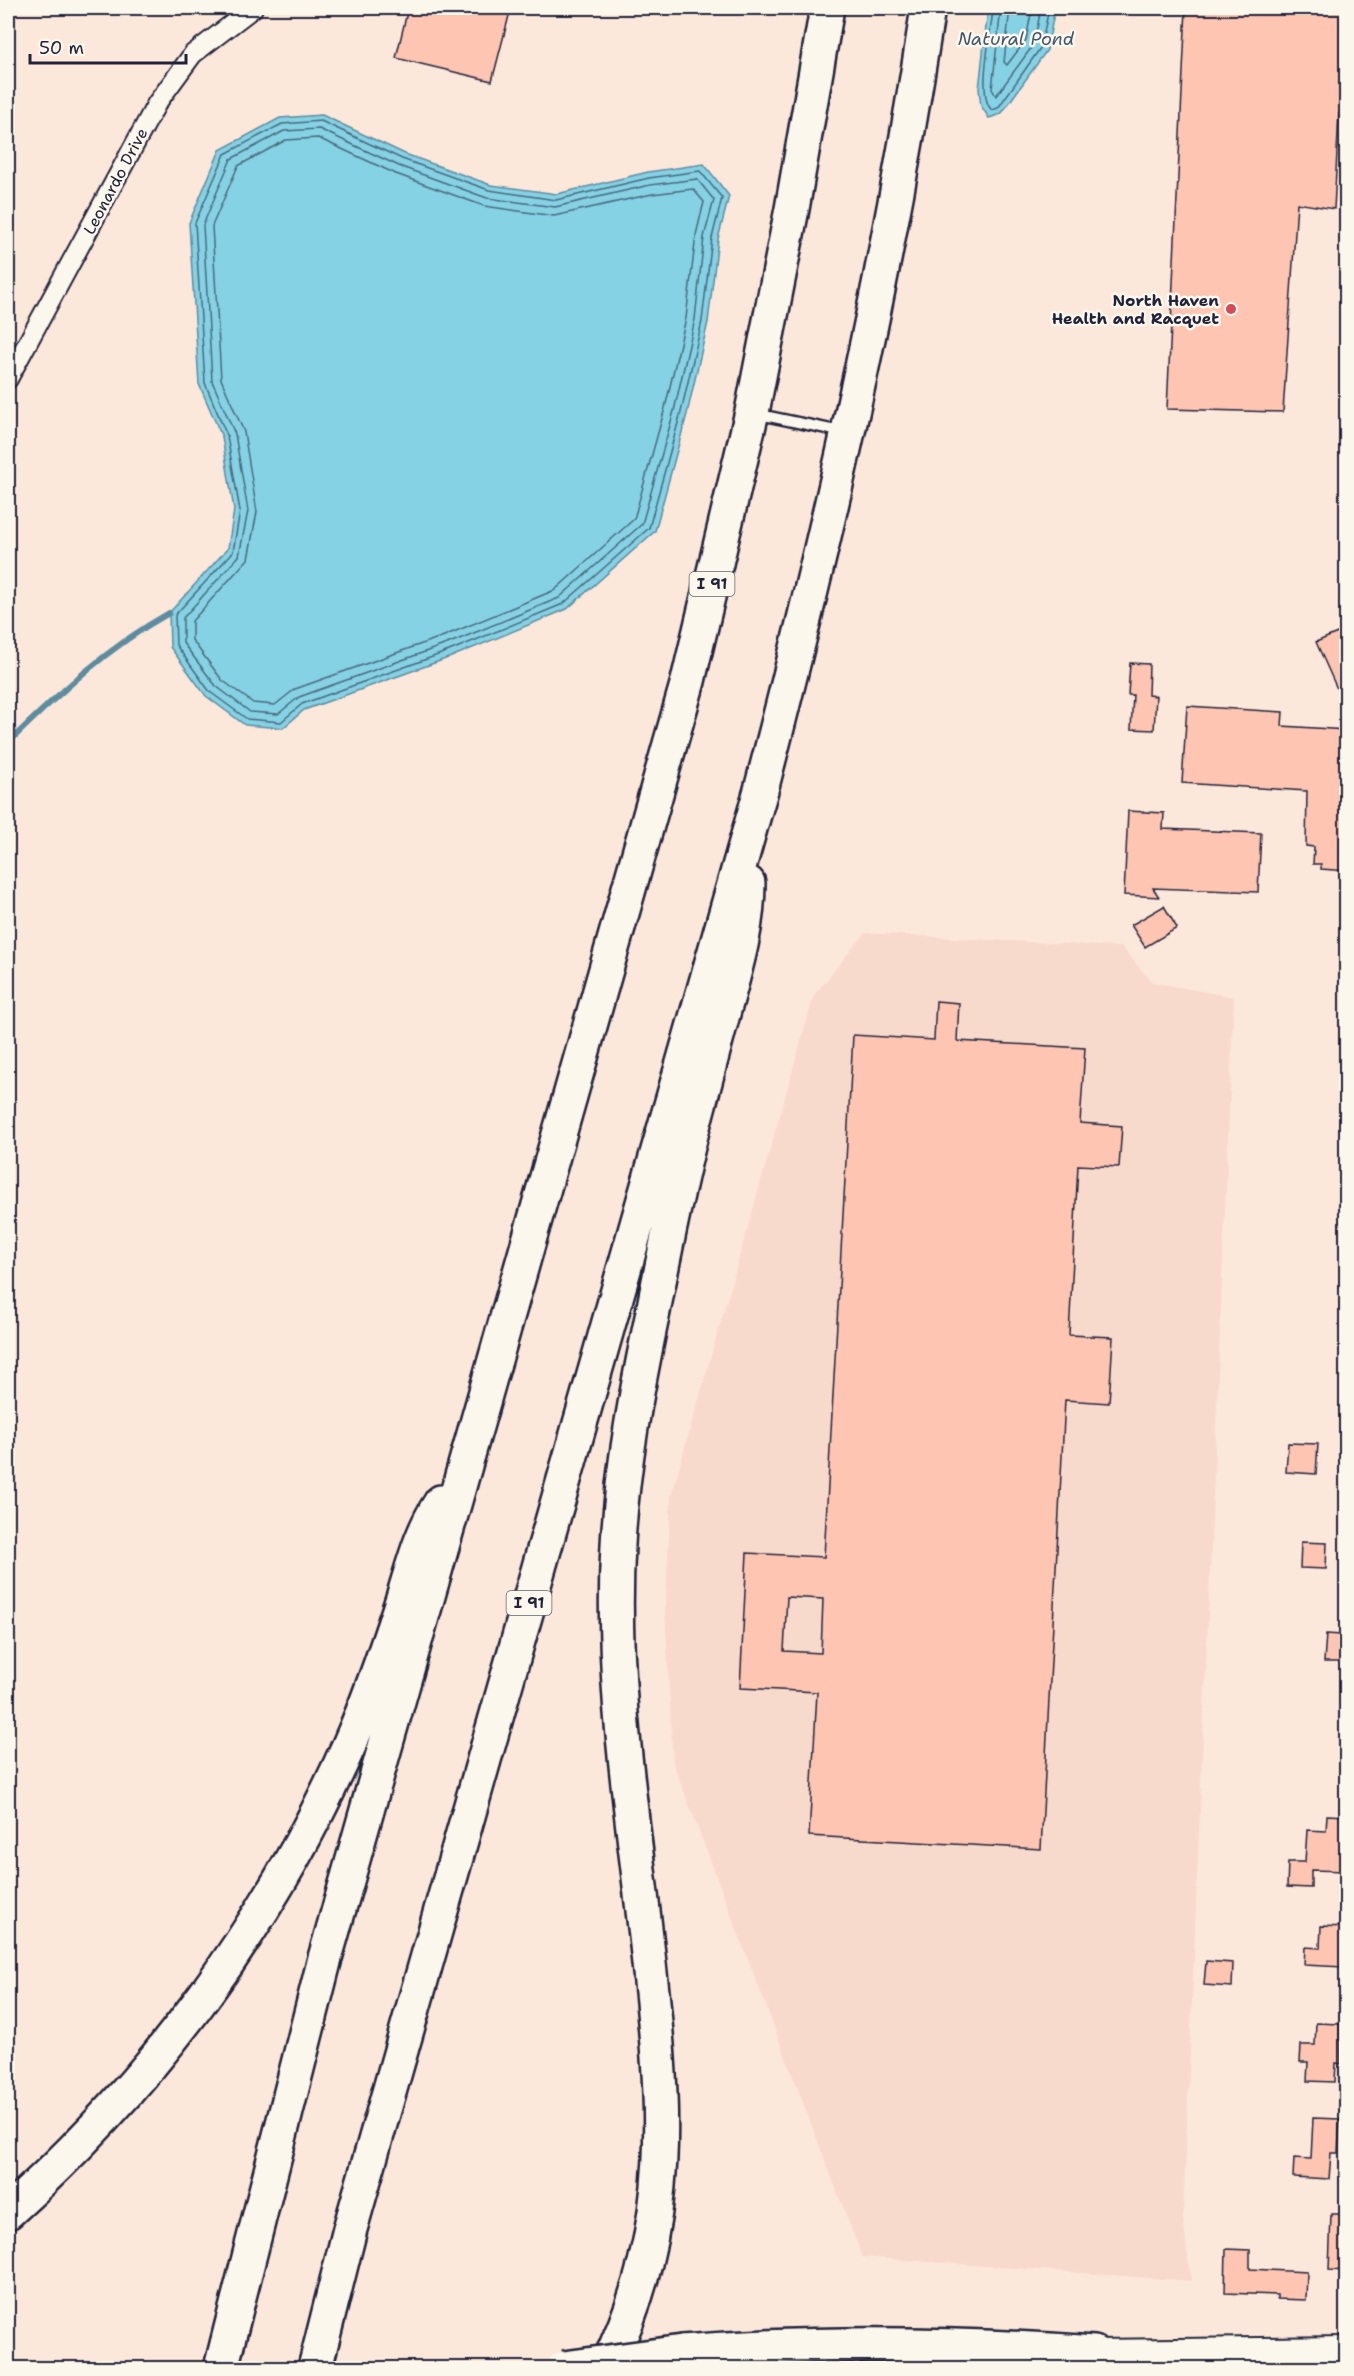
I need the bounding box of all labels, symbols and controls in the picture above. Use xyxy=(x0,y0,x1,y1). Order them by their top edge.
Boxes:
scale bar xyxy=(30,27,186,65)
water label: Natural Pond xyxy=(958,27,1075,51)
text: 50 m xyxy=(39,36,84,60)
street label: Leonardo Drive xyxy=(79,124,152,238)
place label: North Haven Health and Racquet xyxy=(1052,290,1219,329)
marker: North Haven Health and Racquet xyxy=(1224,302,1238,316)
road number: I 91 xyxy=(690,572,734,596)
road number: I 91 xyxy=(506,1591,552,1615)

